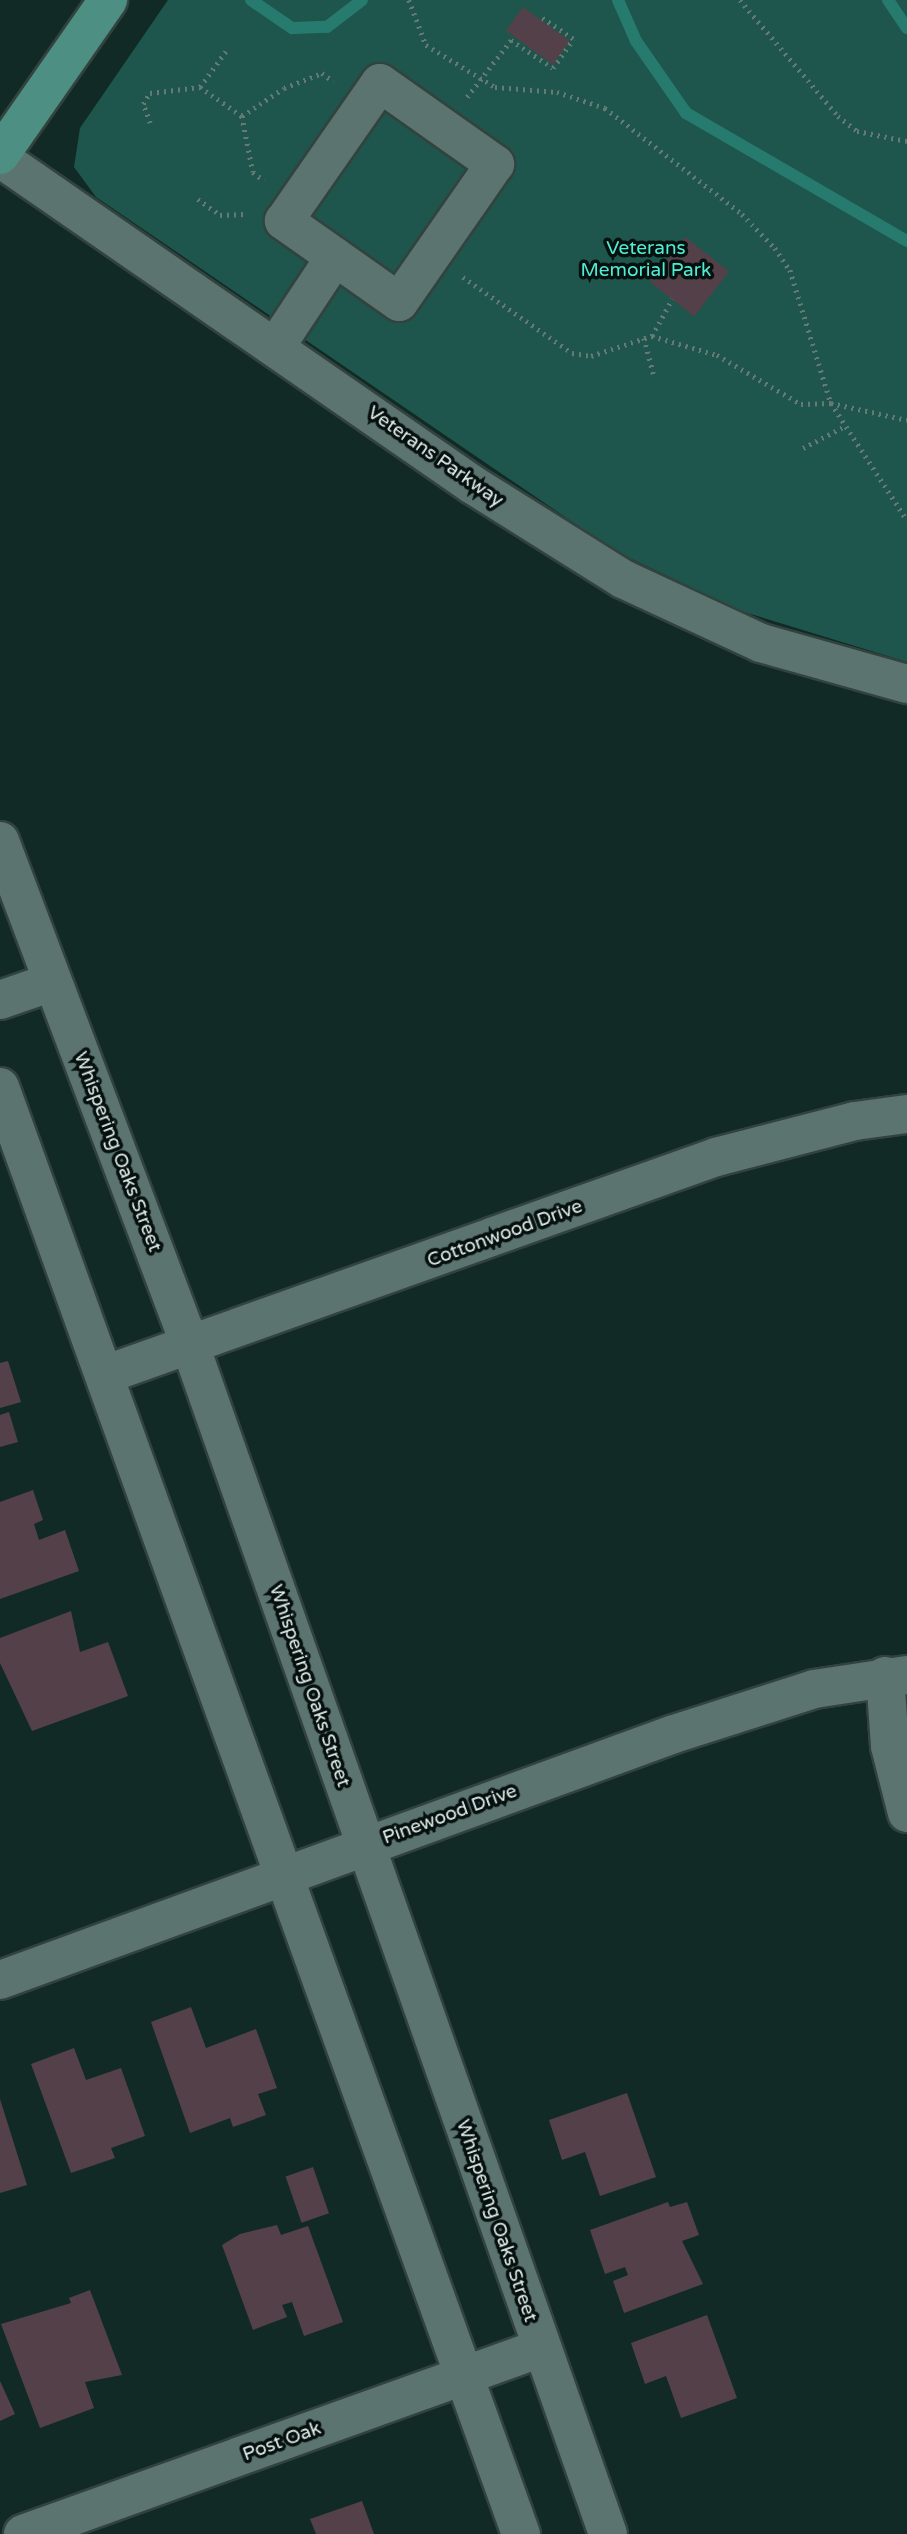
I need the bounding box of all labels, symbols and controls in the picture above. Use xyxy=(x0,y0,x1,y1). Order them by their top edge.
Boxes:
park label: Veterans Memorial Park xyxy=(581,238,711,282)
street label: Veterans Parkway xyxy=(363,402,507,512)
street label: Whispering Oaks Street xyxy=(68,1049,166,1255)
street label: Cottonwood Drive xyxy=(424,1195,586,1273)
street label: Whispering Oaks Street xyxy=(264,1582,354,1790)
street label: Pinewood Drive xyxy=(380,1780,520,1850)
street label: Whispering Oaks Street xyxy=(451,2117,541,2325)
street label: Post Oak xyxy=(240,2417,324,2467)

